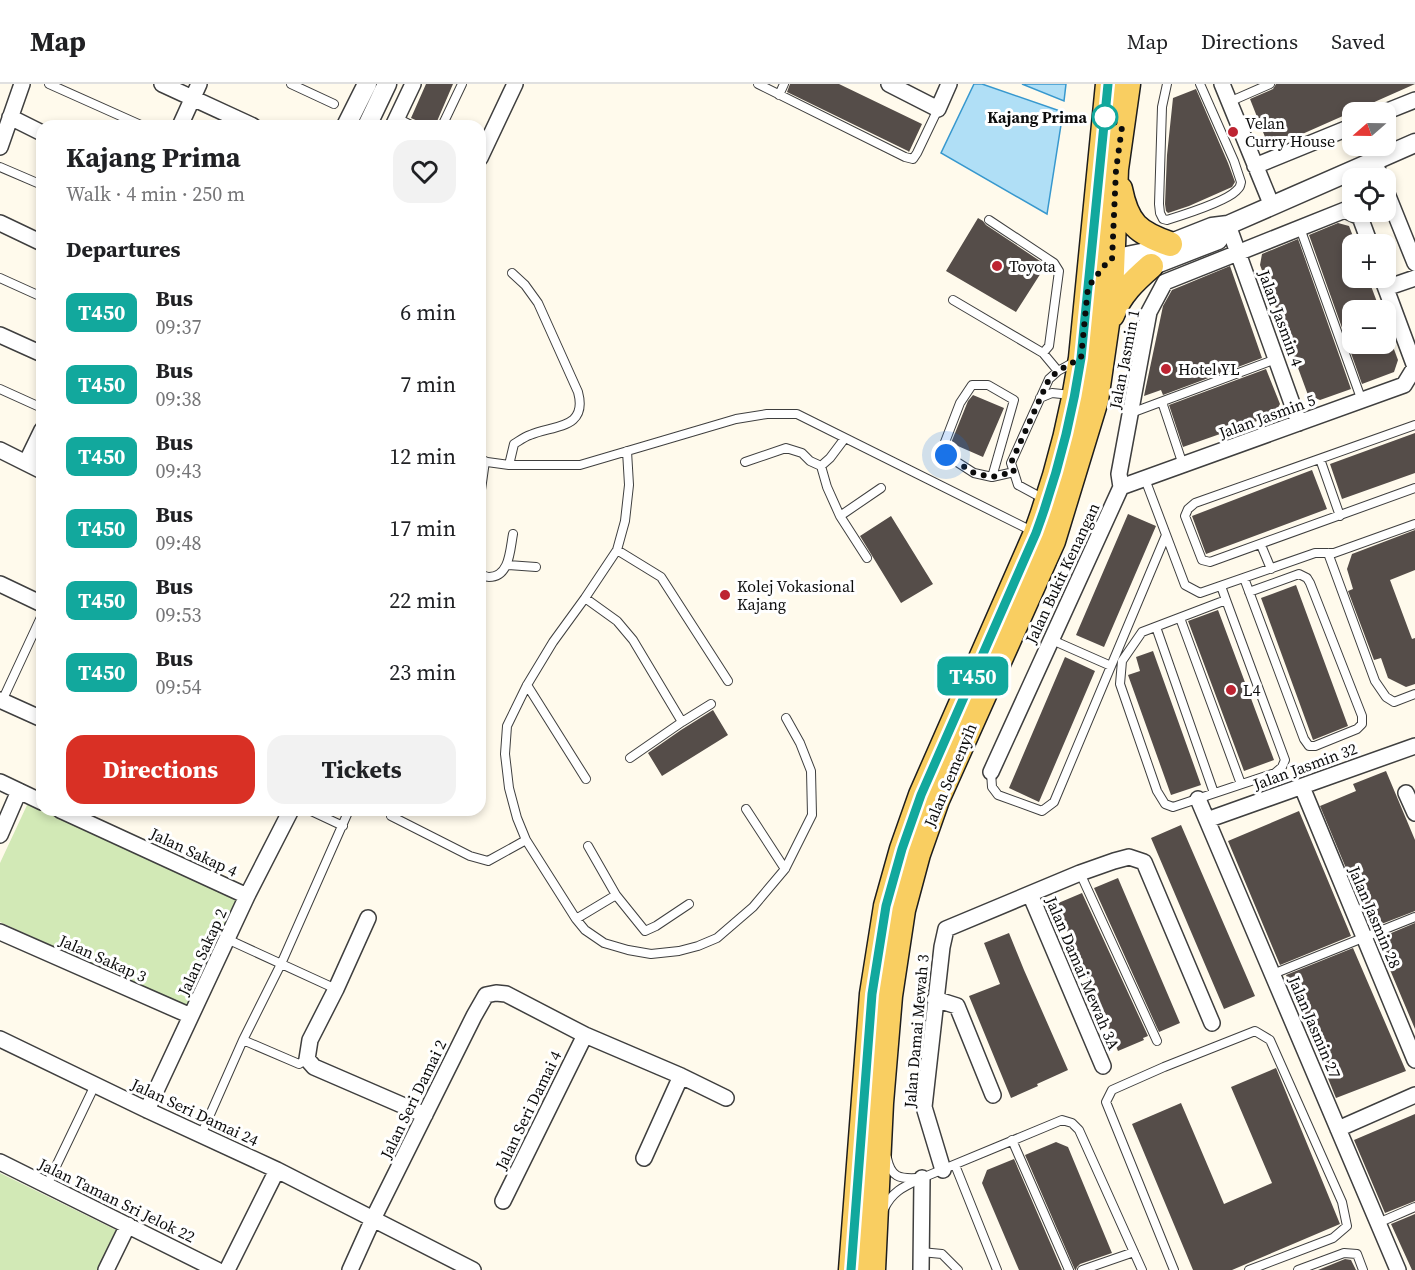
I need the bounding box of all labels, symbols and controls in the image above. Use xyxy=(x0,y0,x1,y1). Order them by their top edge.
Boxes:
text: Map xyxy=(30,22,86,60)
text: Map xyxy=(1127,27,1168,56)
text: Directions xyxy=(1201,27,1298,56)
text: Saved xyxy=(1331,27,1385,56)
north arrow xyxy=(1342,102,1396,156)
map controls xyxy=(1342,102,1396,354)
marker: Kajang Prima xyxy=(1092,104,1118,130)
place label: Kajang Prima xyxy=(987,106,1087,128)
place label: Velan Curry House xyxy=(1245,112,1335,152)
marker: Velan Curry House xyxy=(1226,125,1240,139)
text: Kajang Prima xyxy=(66,138,241,176)
button: heart xyxy=(393,140,456,203)
button: locate xyxy=(1342,168,1396,222)
text: Walk · 4 min · 250 m xyxy=(66,180,245,208)
text: Departures xyxy=(66,234,180,264)
button: + xyxy=(1342,234,1396,288)
place label: Toyota xyxy=(1009,255,1057,277)
marker: Toyota xyxy=(990,259,1004,273)
street label: Jalan Jasmin 4 xyxy=(1253,266,1309,369)
text: Bus xyxy=(155,283,193,313)
text: 6 min xyxy=(400,297,456,327)
text: T450 xyxy=(78,298,125,327)
button: − xyxy=(1342,300,1396,354)
street label: Jalan Jasmin 1 xyxy=(1103,307,1144,412)
text: 09:37 xyxy=(155,313,201,341)
text: Bus xyxy=(155,355,193,385)
place label: Hotel YL xyxy=(1178,358,1240,380)
marker: Hotel YL xyxy=(1159,362,1173,376)
text: 7 min xyxy=(400,369,456,399)
text: T450 xyxy=(78,370,125,399)
text: 09:38 xyxy=(155,385,201,413)
street label: Jalan Jasmin 5 xyxy=(1215,388,1318,444)
text: Bus xyxy=(155,427,193,457)
your location xyxy=(931,440,961,470)
text: 12 min xyxy=(389,441,456,471)
text: T450 xyxy=(78,442,125,471)
text: 09:43 xyxy=(155,457,201,485)
text: Bus xyxy=(155,499,193,529)
street label: Jalan Bukit Kenangan xyxy=(1019,499,1104,648)
text: 17 min xyxy=(389,513,456,543)
text: T450 xyxy=(78,514,125,543)
text: 09:48 xyxy=(155,529,201,557)
text: Bus xyxy=(155,571,193,601)
place label: Kolej Vokasional Kajang xyxy=(737,575,855,615)
text: 22 min xyxy=(389,585,456,615)
text: T450 xyxy=(78,586,125,615)
marker: Kolej Vokasional Kajang xyxy=(718,588,732,602)
text: 09:53 xyxy=(155,601,201,629)
text: Bus xyxy=(155,643,193,673)
line badge: T450 xyxy=(931,656,1015,696)
text: 23 min xyxy=(389,657,456,687)
text: T450 xyxy=(78,658,125,687)
text: T450 xyxy=(949,662,997,691)
text: 09:54 xyxy=(155,673,201,701)
place label: L4 xyxy=(1243,679,1261,701)
marker: L4 xyxy=(1224,683,1238,697)
street label: Jalan Semenyih xyxy=(918,719,982,831)
button: Directions xyxy=(66,735,255,804)
button: Tickets xyxy=(267,735,456,804)
street label: Jalan Jasmin 32 xyxy=(1249,737,1360,795)
street label: Jalan Sakap 4 xyxy=(146,822,241,882)
street label: Jalan Jasmin 28 xyxy=(1343,862,1406,972)
street label: Jalan Damai Mewah 3A xyxy=(1040,892,1125,1053)
street label: Jalan Sakap 2 xyxy=(172,905,232,1000)
street label: Jalan Sakap 3 xyxy=(55,928,150,987)
street label: Jalan Damai Mewah 3 xyxy=(898,953,934,1110)
street label: Jalan Jasmin 27 xyxy=(1283,972,1346,1082)
street label: Jalan Seri Damai 2 xyxy=(374,1036,451,1163)
street label: Jalan Seri Damai 4 xyxy=(489,1047,566,1174)
street label: Jalan Seri Damai 24 xyxy=(127,1072,262,1151)
street label: Jalan Taman Sri Jelok 22 xyxy=(34,1152,199,1247)

